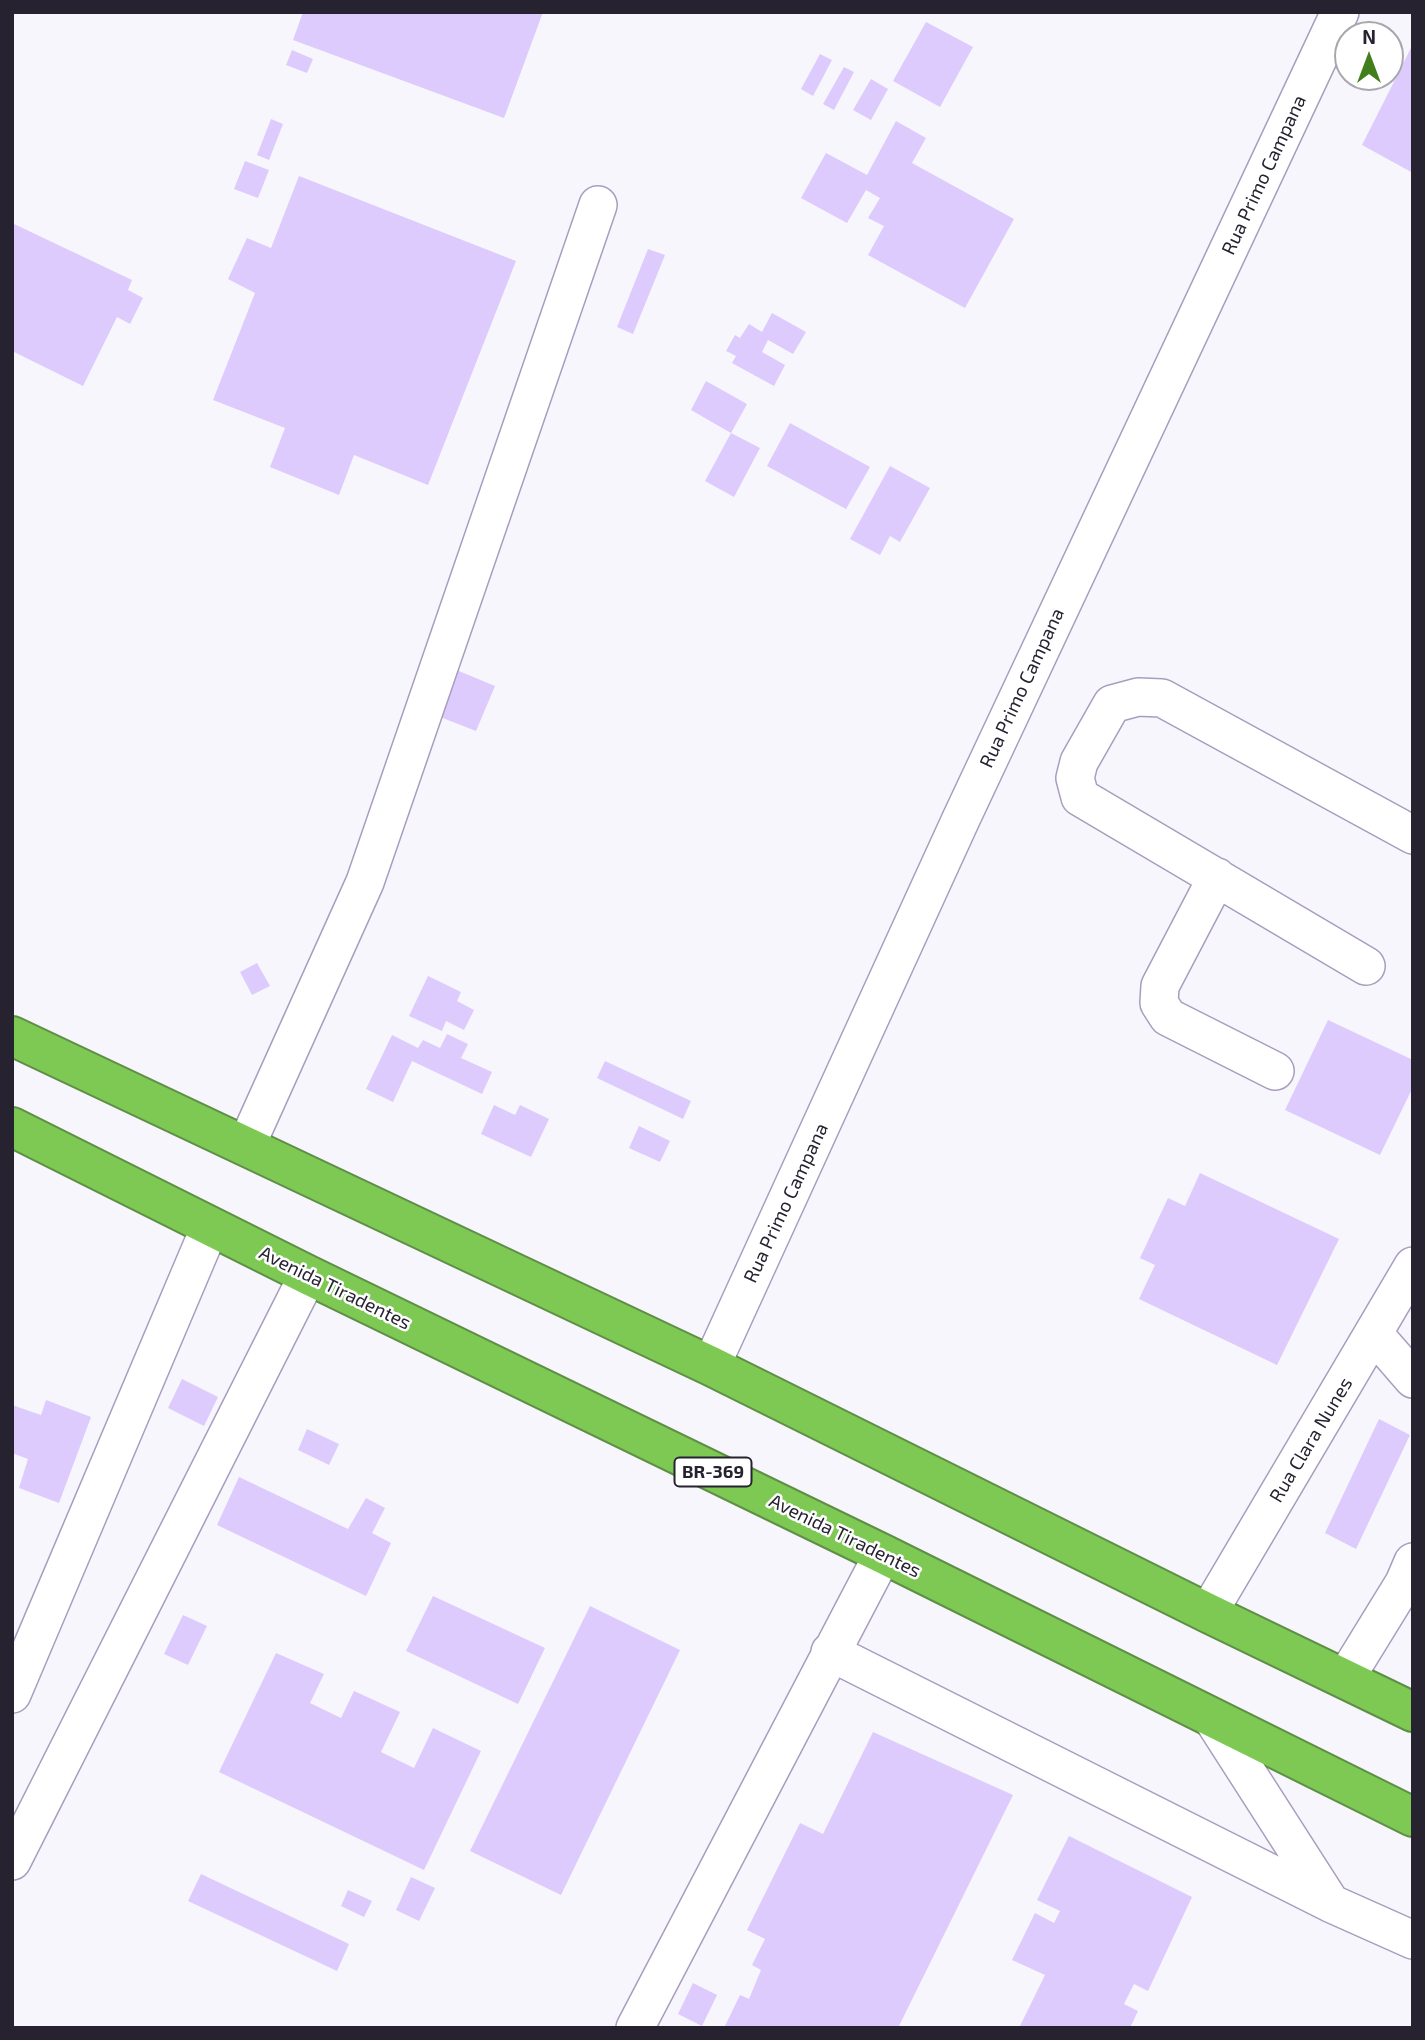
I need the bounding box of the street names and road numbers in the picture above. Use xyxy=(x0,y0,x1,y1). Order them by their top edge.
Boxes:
street label: Rua Primo Campana xyxy=(1217,92,1311,258)
street label: Rua Primo Campana xyxy=(975,605,1069,771)
street label: Rua Primo Campana xyxy=(739,1120,833,1286)
street label: Avenida Tiradentes xyxy=(255,1241,415,1335)
street label: Rua Clara Nunes xyxy=(1265,1373,1357,1507)
road number: BR-369 xyxy=(674,1457,752,1486)
street label: Avenida Tiradentes xyxy=(765,1489,925,1583)

